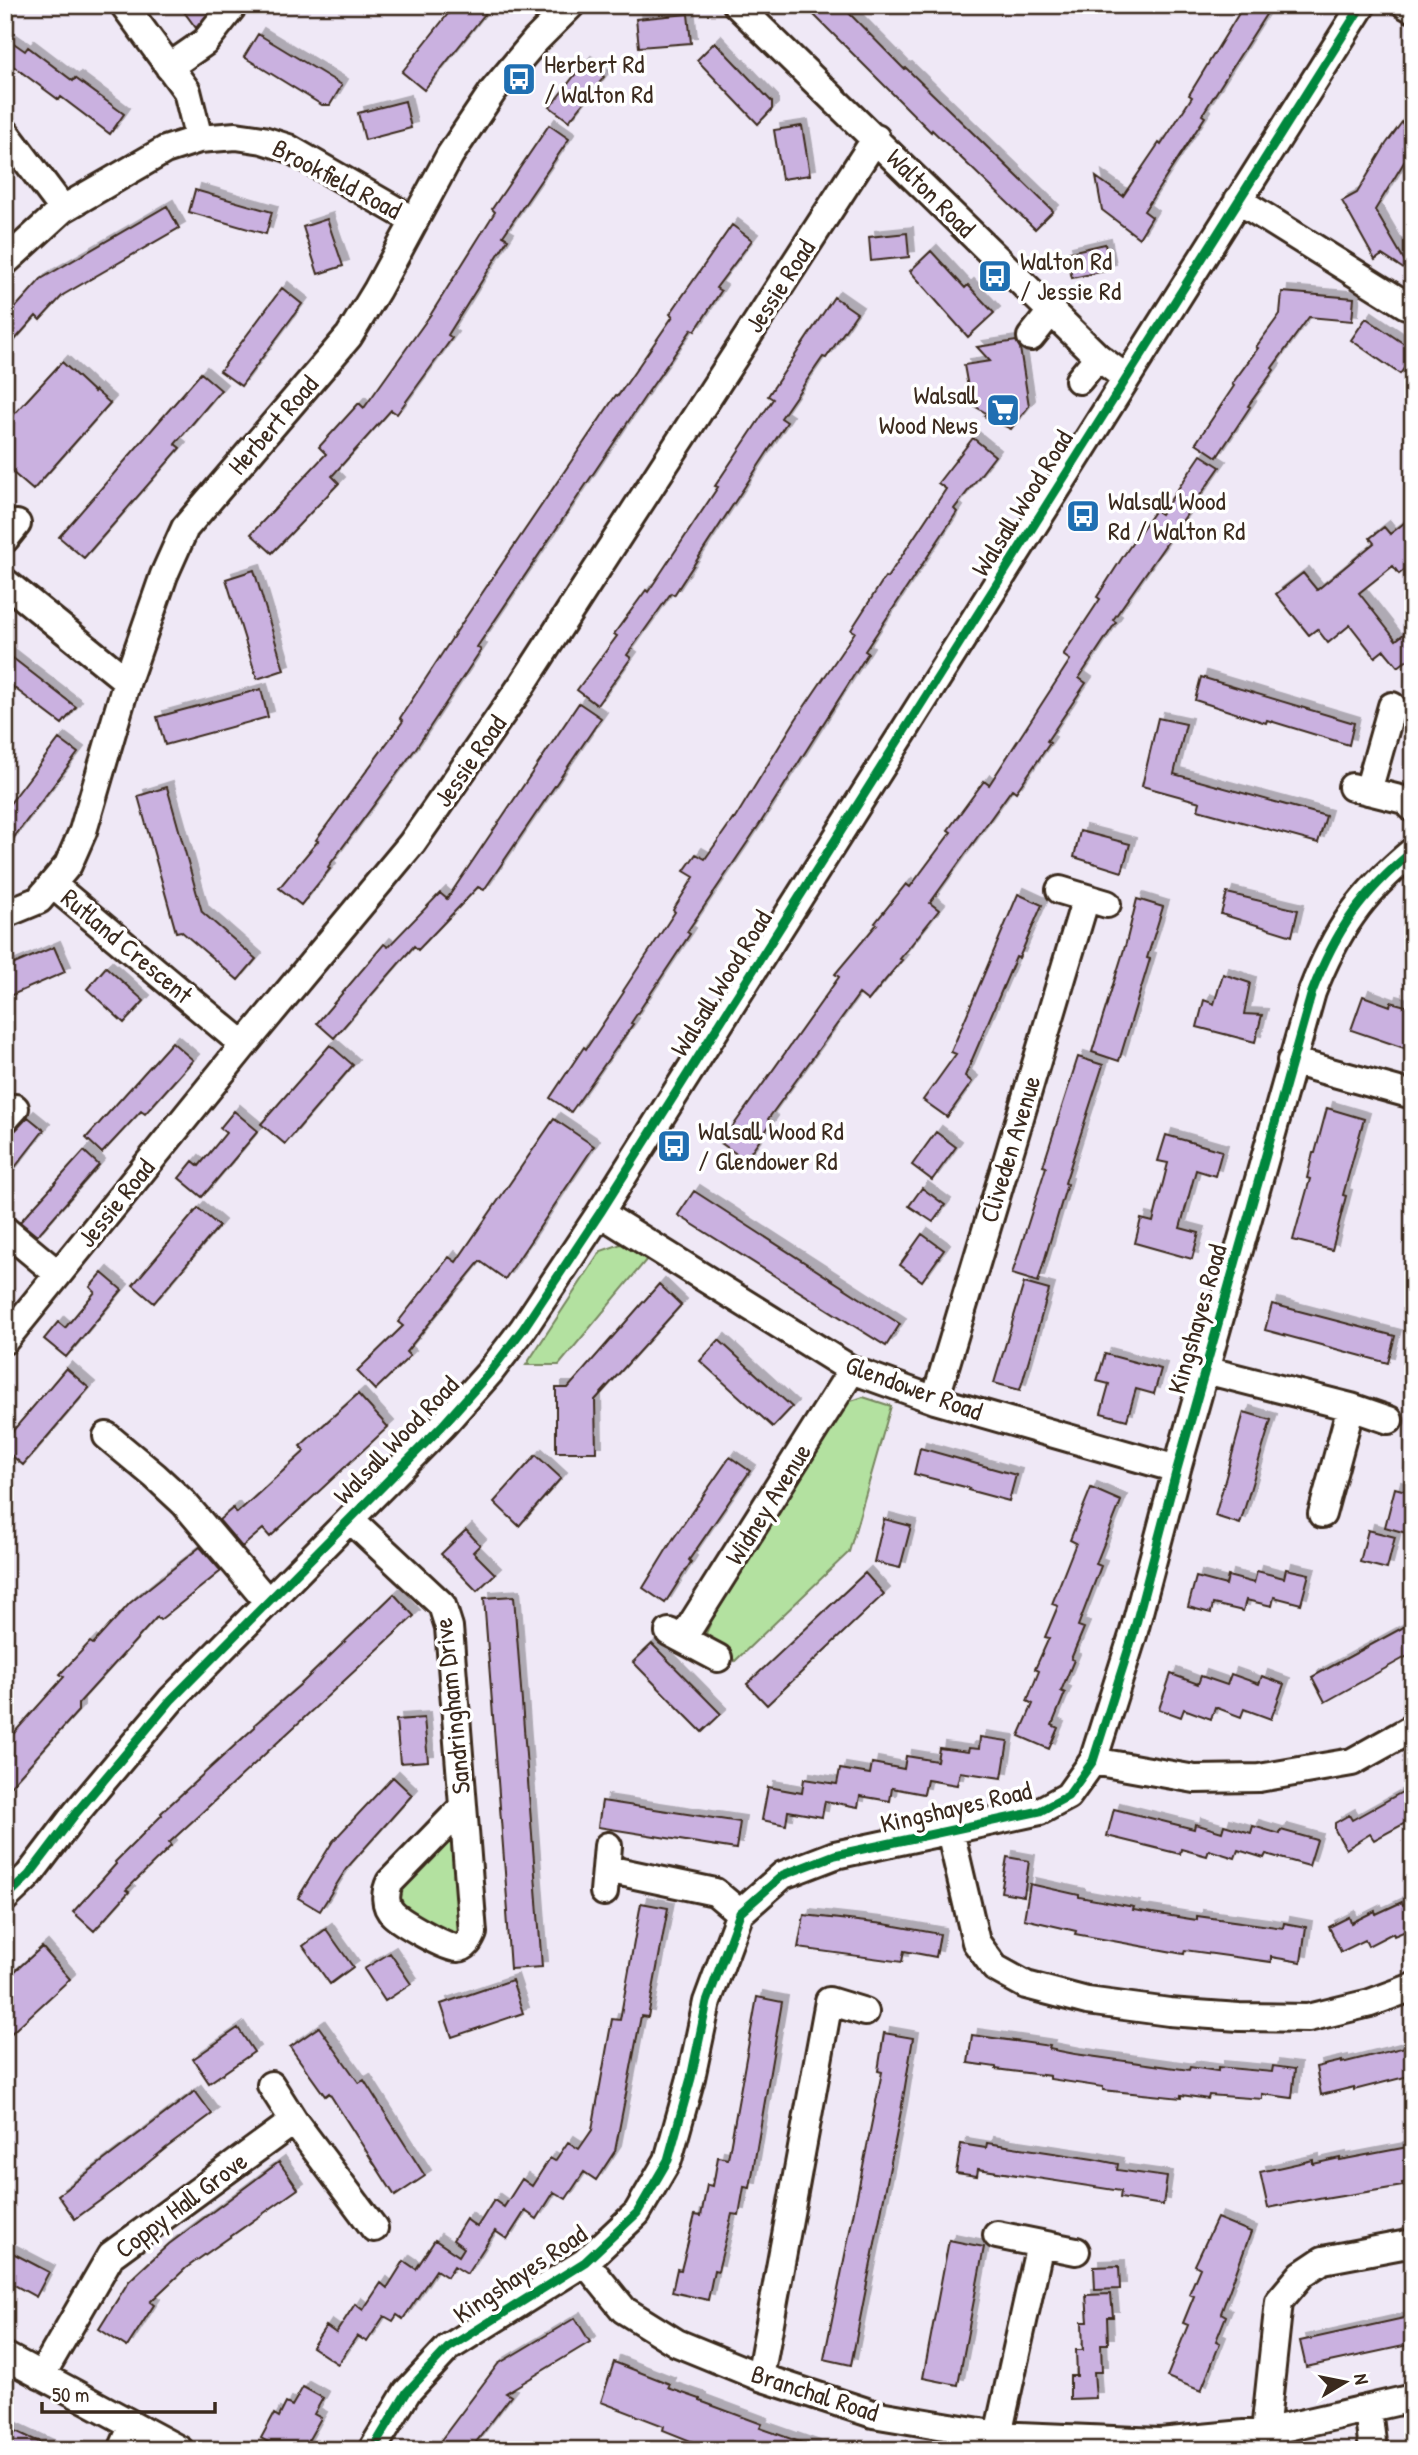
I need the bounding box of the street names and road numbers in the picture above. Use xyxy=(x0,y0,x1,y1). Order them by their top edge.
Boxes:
street label: Brookfield Road xyxy=(267,130,408,227)
street label: Walton Road xyxy=(879,140,984,245)
street label: Jessie Road xyxy=(736,232,823,339)
street label: Herbert Road xyxy=(220,367,326,482)
street label: Walsall Wood Road xyxy=(963,423,1080,582)
street label: Jessie Road xyxy=(425,708,514,814)
street label: Rutland Crescent xyxy=(54,880,201,1012)
street label: Walsall Wood Road xyxy=(662,903,779,1062)
street label: Cliveden Avenue xyxy=(971,1071,1048,1227)
street label: Jessie Road xyxy=(69,1151,162,1254)
street label: Kingshayes Road xyxy=(1158,1240,1235,1398)
street label: Glendower Road xyxy=(841,1347,987,1428)
street label: Walsall Wood Road xyxy=(325,1368,466,1512)
street label: Widney Avenue xyxy=(716,1436,819,1571)
street label: Sandringham Drive xyxy=(425,1616,478,1796)
street label: Kingshayes Road xyxy=(877,1772,1035,1841)
street label: Coppy Hall Grove xyxy=(107,2143,254,2266)
street label: Kingshayes Road xyxy=(446,2216,593,2331)
street label: Branchal Road xyxy=(747,2356,883,2430)

